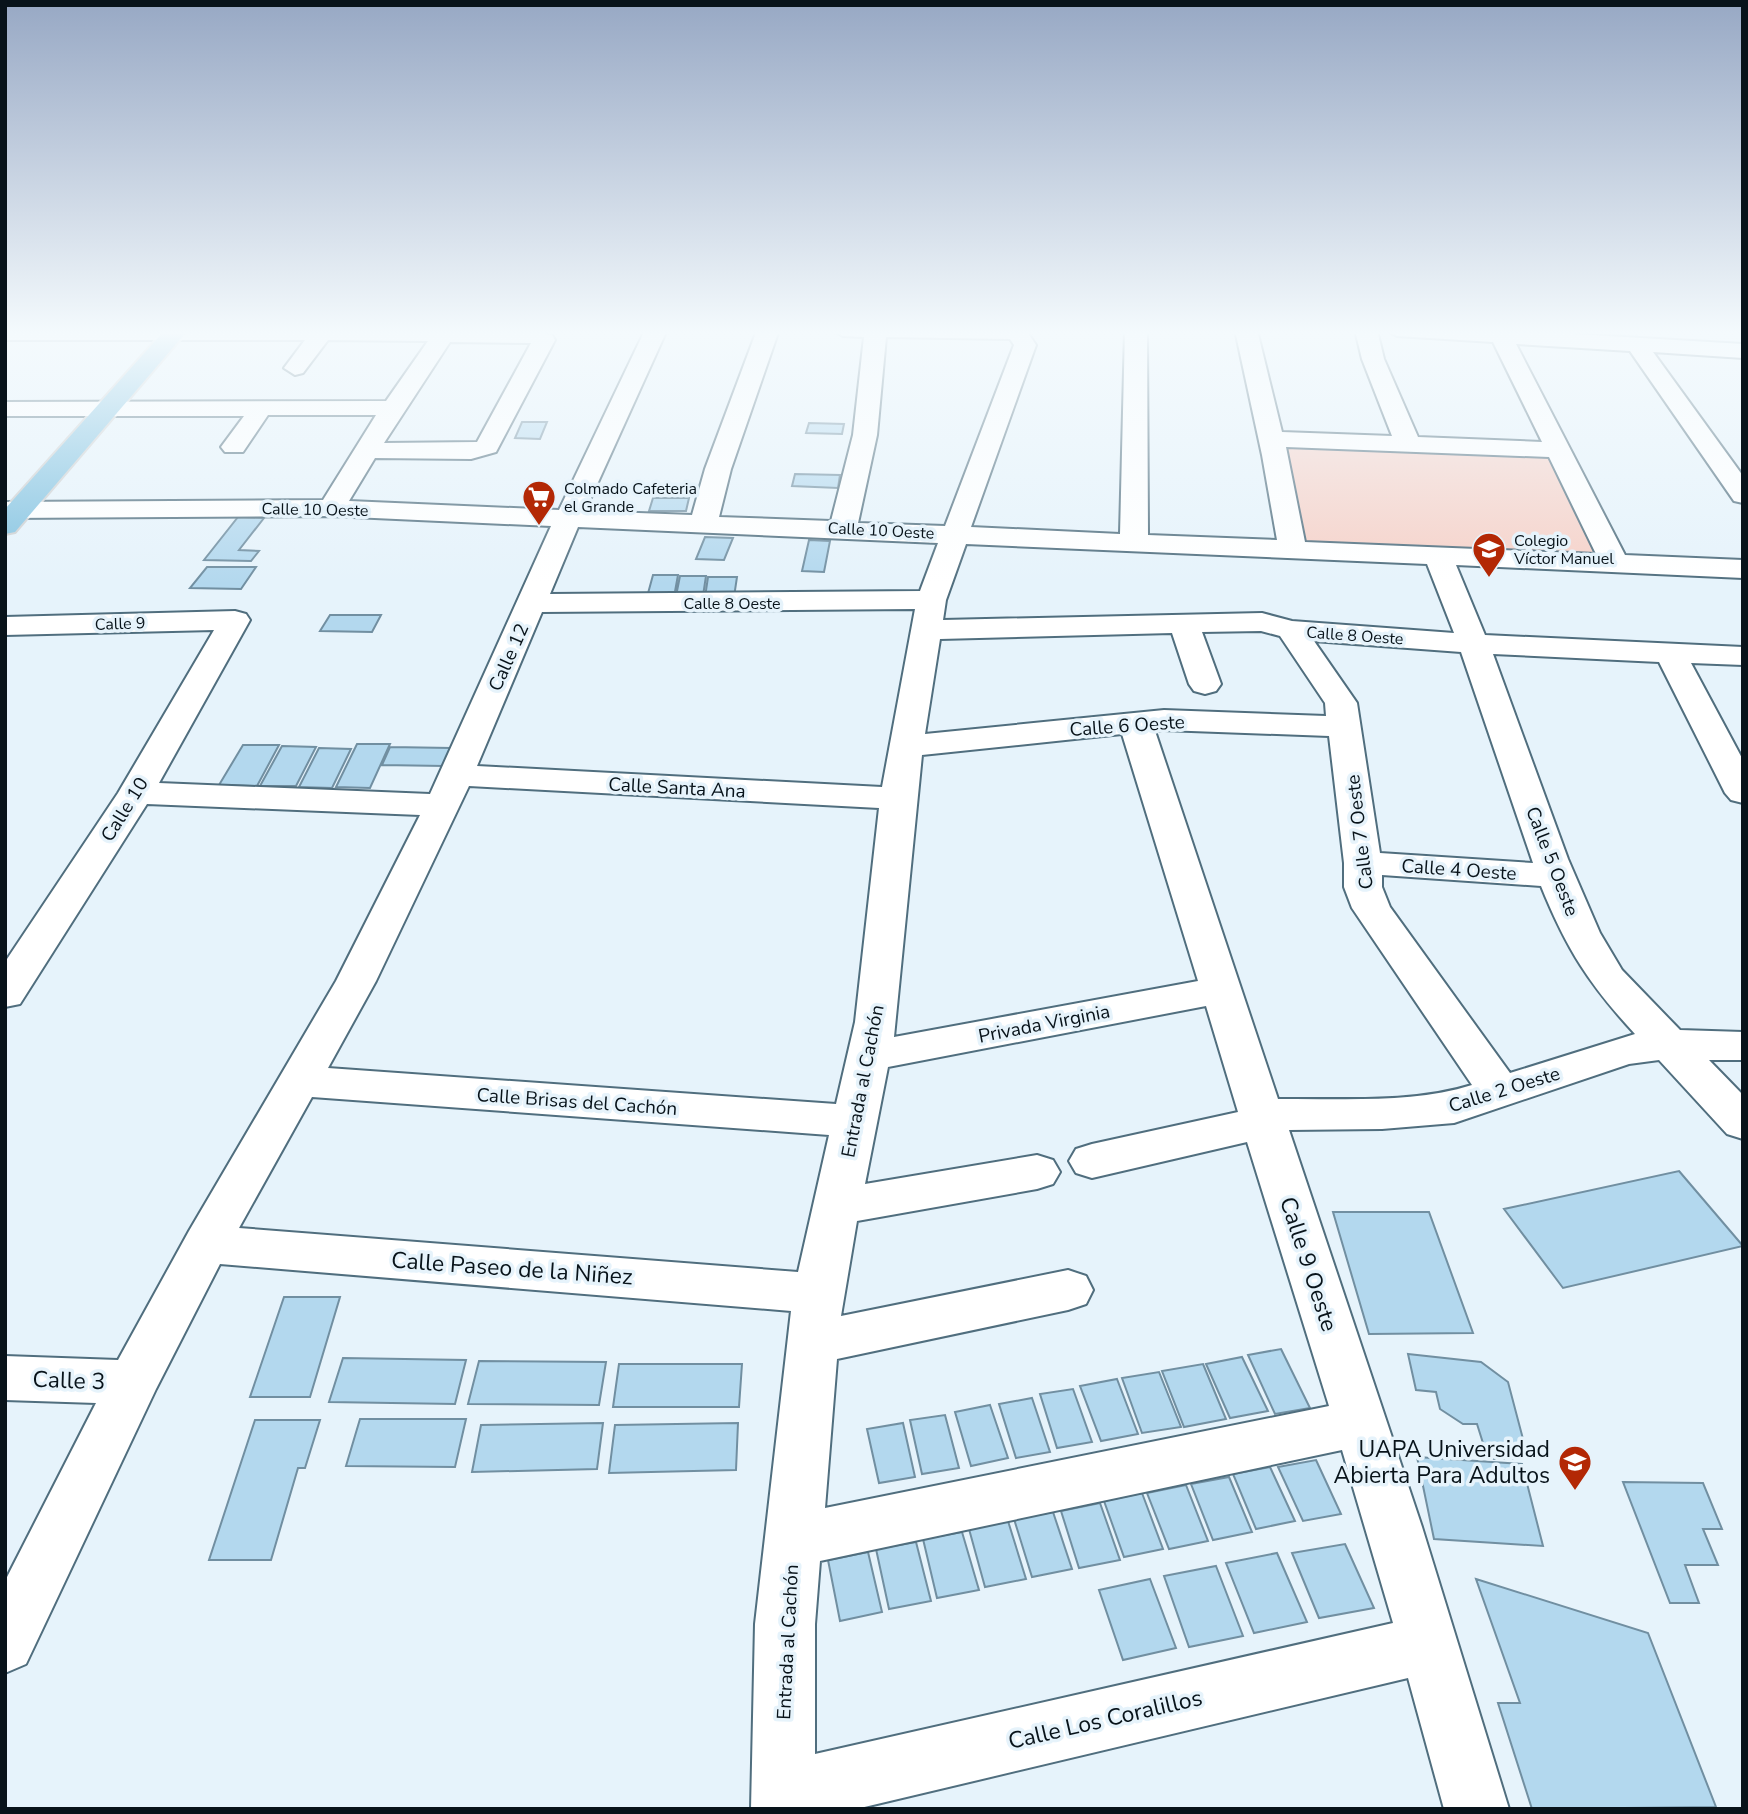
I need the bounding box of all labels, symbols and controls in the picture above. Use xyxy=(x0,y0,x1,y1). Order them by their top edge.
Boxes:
supermarket icon: Colmado Cafeteria el Grande xyxy=(520,478,558,527)
place label: Colmado Cafeteria el Grande xyxy=(564,478,697,518)
street label: Calle 10 Oeste xyxy=(261,498,369,522)
street label: Calle 10 Oeste xyxy=(827,517,935,545)
school or university icon: Colegio Víctor Manuel xyxy=(1470,530,1508,579)
place label: Colegio Víctor Manuel xyxy=(1513,530,1614,570)
street label: Calle 8 Oeste xyxy=(683,593,781,615)
street label: Calle 9 xyxy=(94,612,146,636)
street label: Calle 12 xyxy=(482,619,535,695)
street label: Calle 8 Oeste xyxy=(1306,622,1404,650)
street label: Calle 6 Oeste xyxy=(1069,709,1186,743)
street label: Calle Santa Ana xyxy=(608,771,746,805)
street label: Calle 10 xyxy=(95,772,155,847)
street label: Calle 7 Oeste xyxy=(1340,773,1380,891)
street label: Calle 5 Oeste xyxy=(1519,803,1585,920)
street label: Calle 4 Oeste xyxy=(1400,853,1517,887)
street label: Privada Virginia xyxy=(976,998,1112,1050)
street label: Entrada al Cachón xyxy=(835,1002,891,1160)
street label: Calle 2 Oeste xyxy=(1445,1061,1563,1119)
street label: Calle Brisas del Cachón xyxy=(476,1082,678,1122)
street label: Calle 9 Oeste xyxy=(1272,1193,1345,1335)
street label: Calle Paseo de la Niñez xyxy=(390,1245,634,1292)
street label: Calle 3 xyxy=(32,1364,106,1397)
place label: UAPA Universidad Abierta Para Adultos xyxy=(1333,1434,1550,1491)
school or university icon: UAPA Universidad Abierta Para Adultos xyxy=(1556,1443,1594,1492)
street label: Entrada al Cachón xyxy=(771,1564,805,1720)
street label: Calle Los Coralillos xyxy=(1005,1682,1205,1757)

